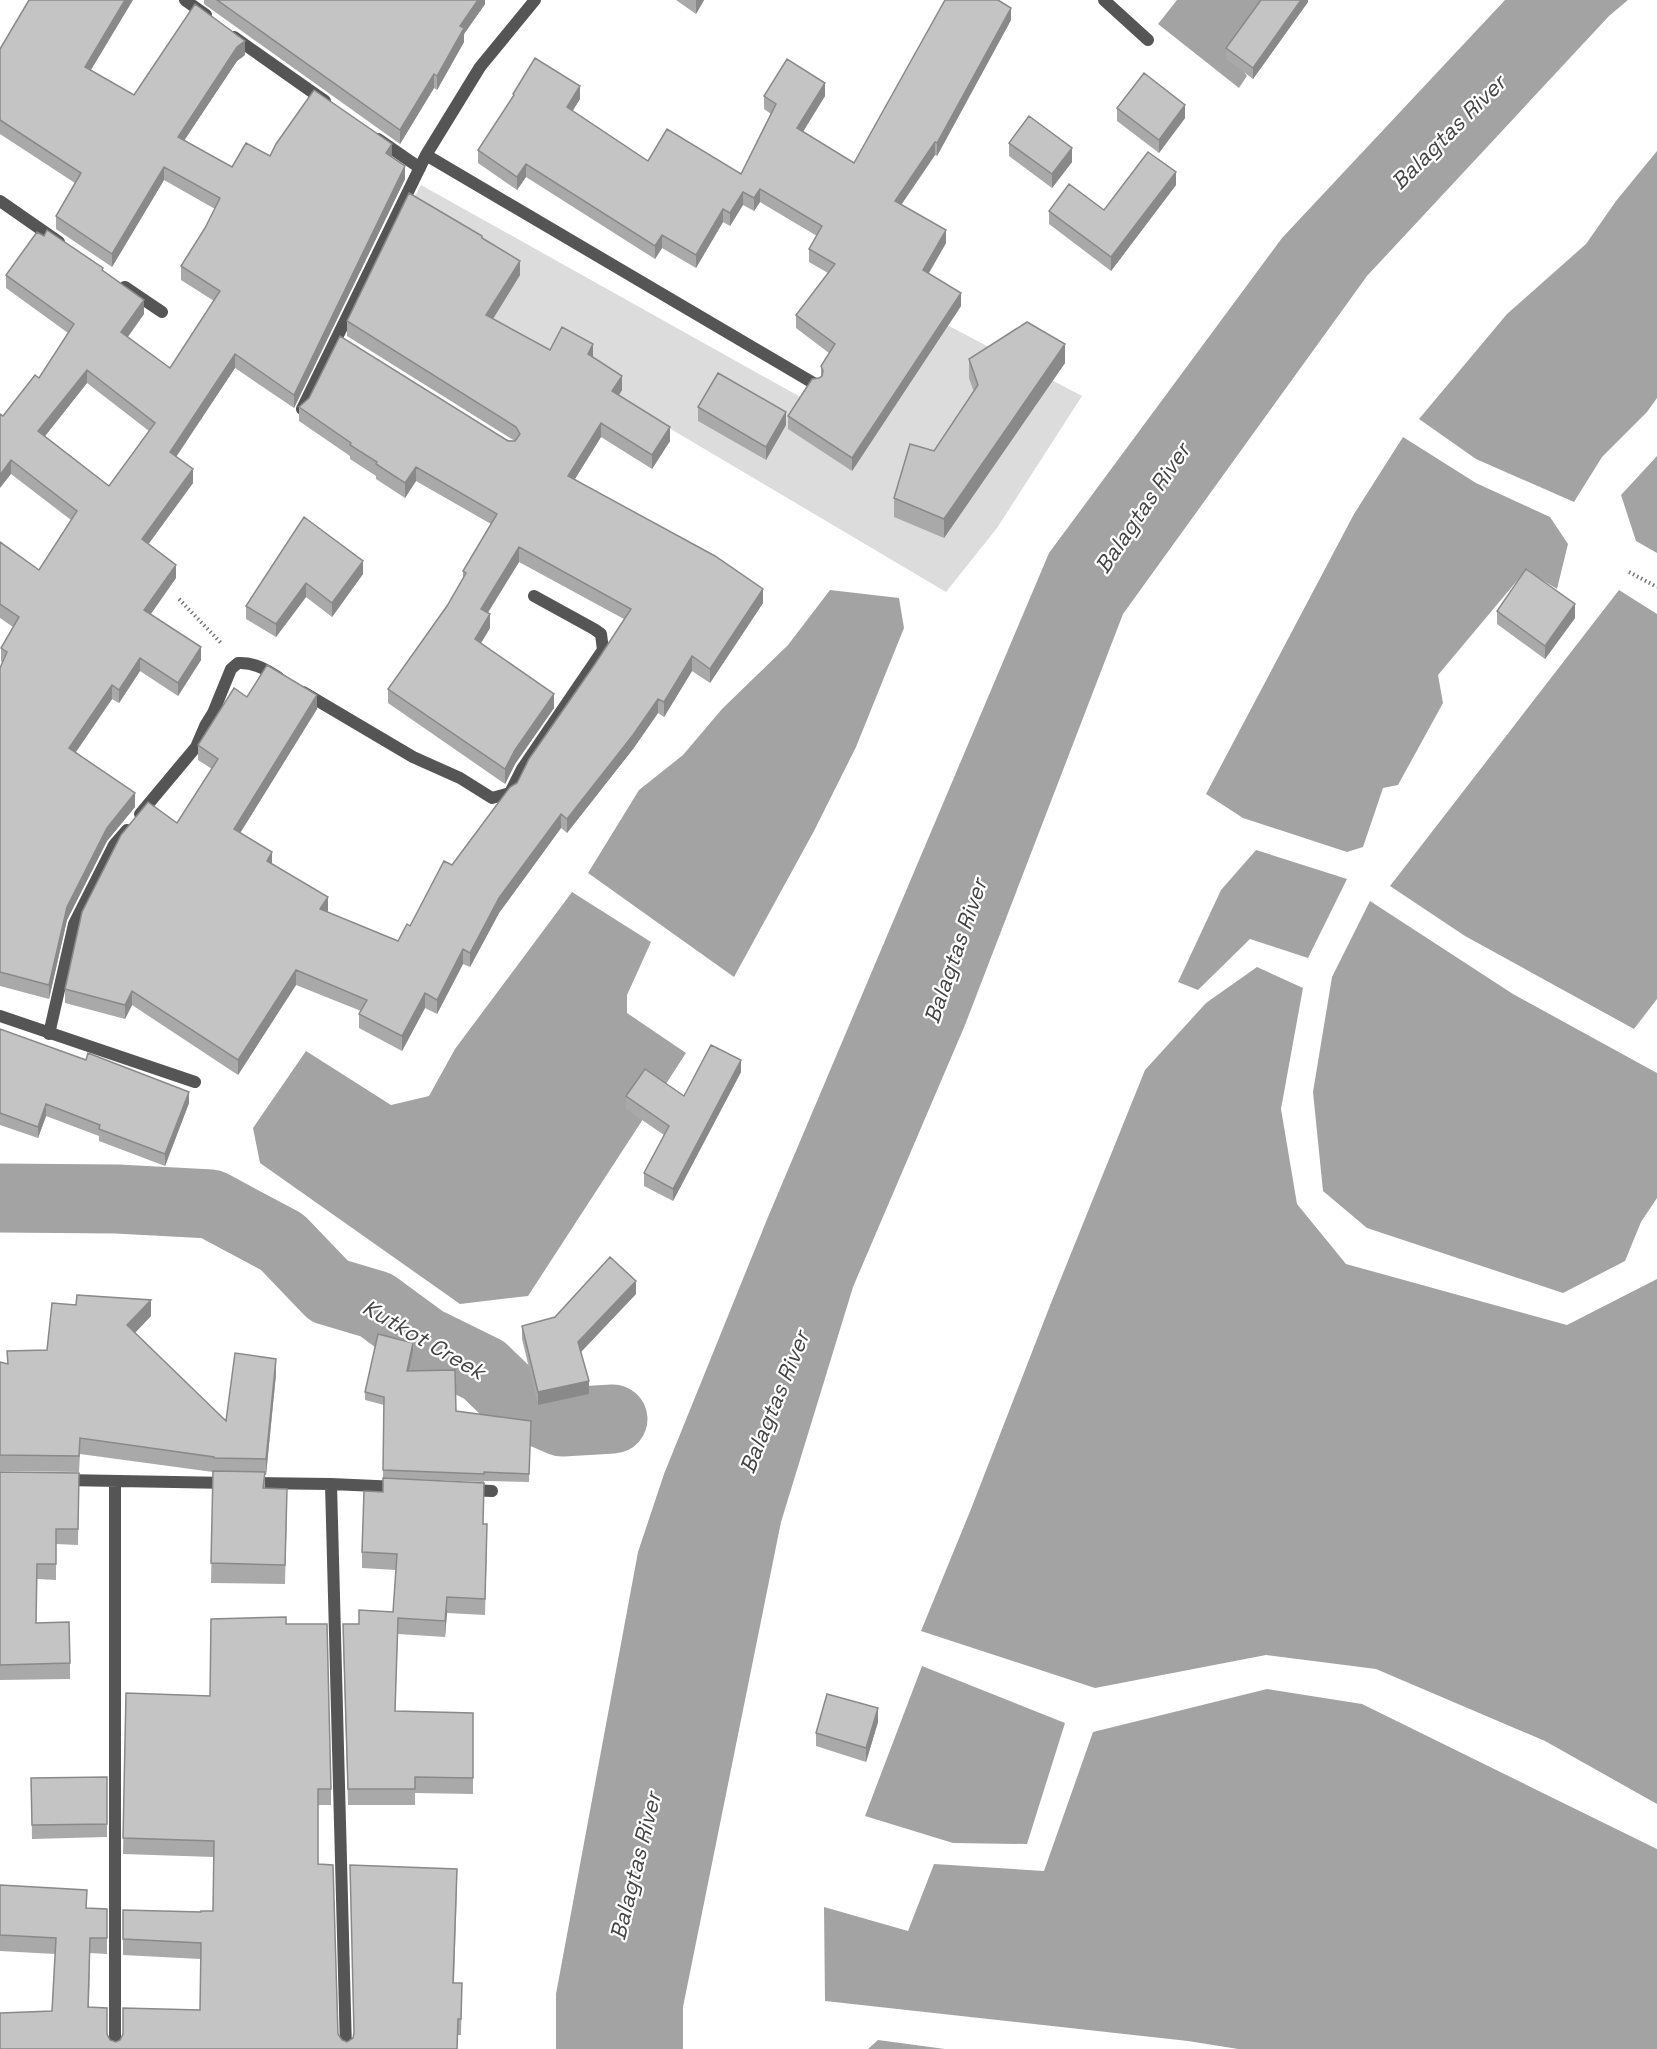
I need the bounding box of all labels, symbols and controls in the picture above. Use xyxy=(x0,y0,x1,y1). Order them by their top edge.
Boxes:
water label: Balagtas River xyxy=(1385,67,1513,195)
water label: Balagtas River xyxy=(1088,435,1197,578)
water label: Balagtas River xyxy=(917,873,994,1027)
water label: Kutkot Creek xyxy=(358,1293,492,1386)
water label: Balagtas River xyxy=(733,1324,816,1477)
water label: Balagtas River xyxy=(603,1787,667,1943)

